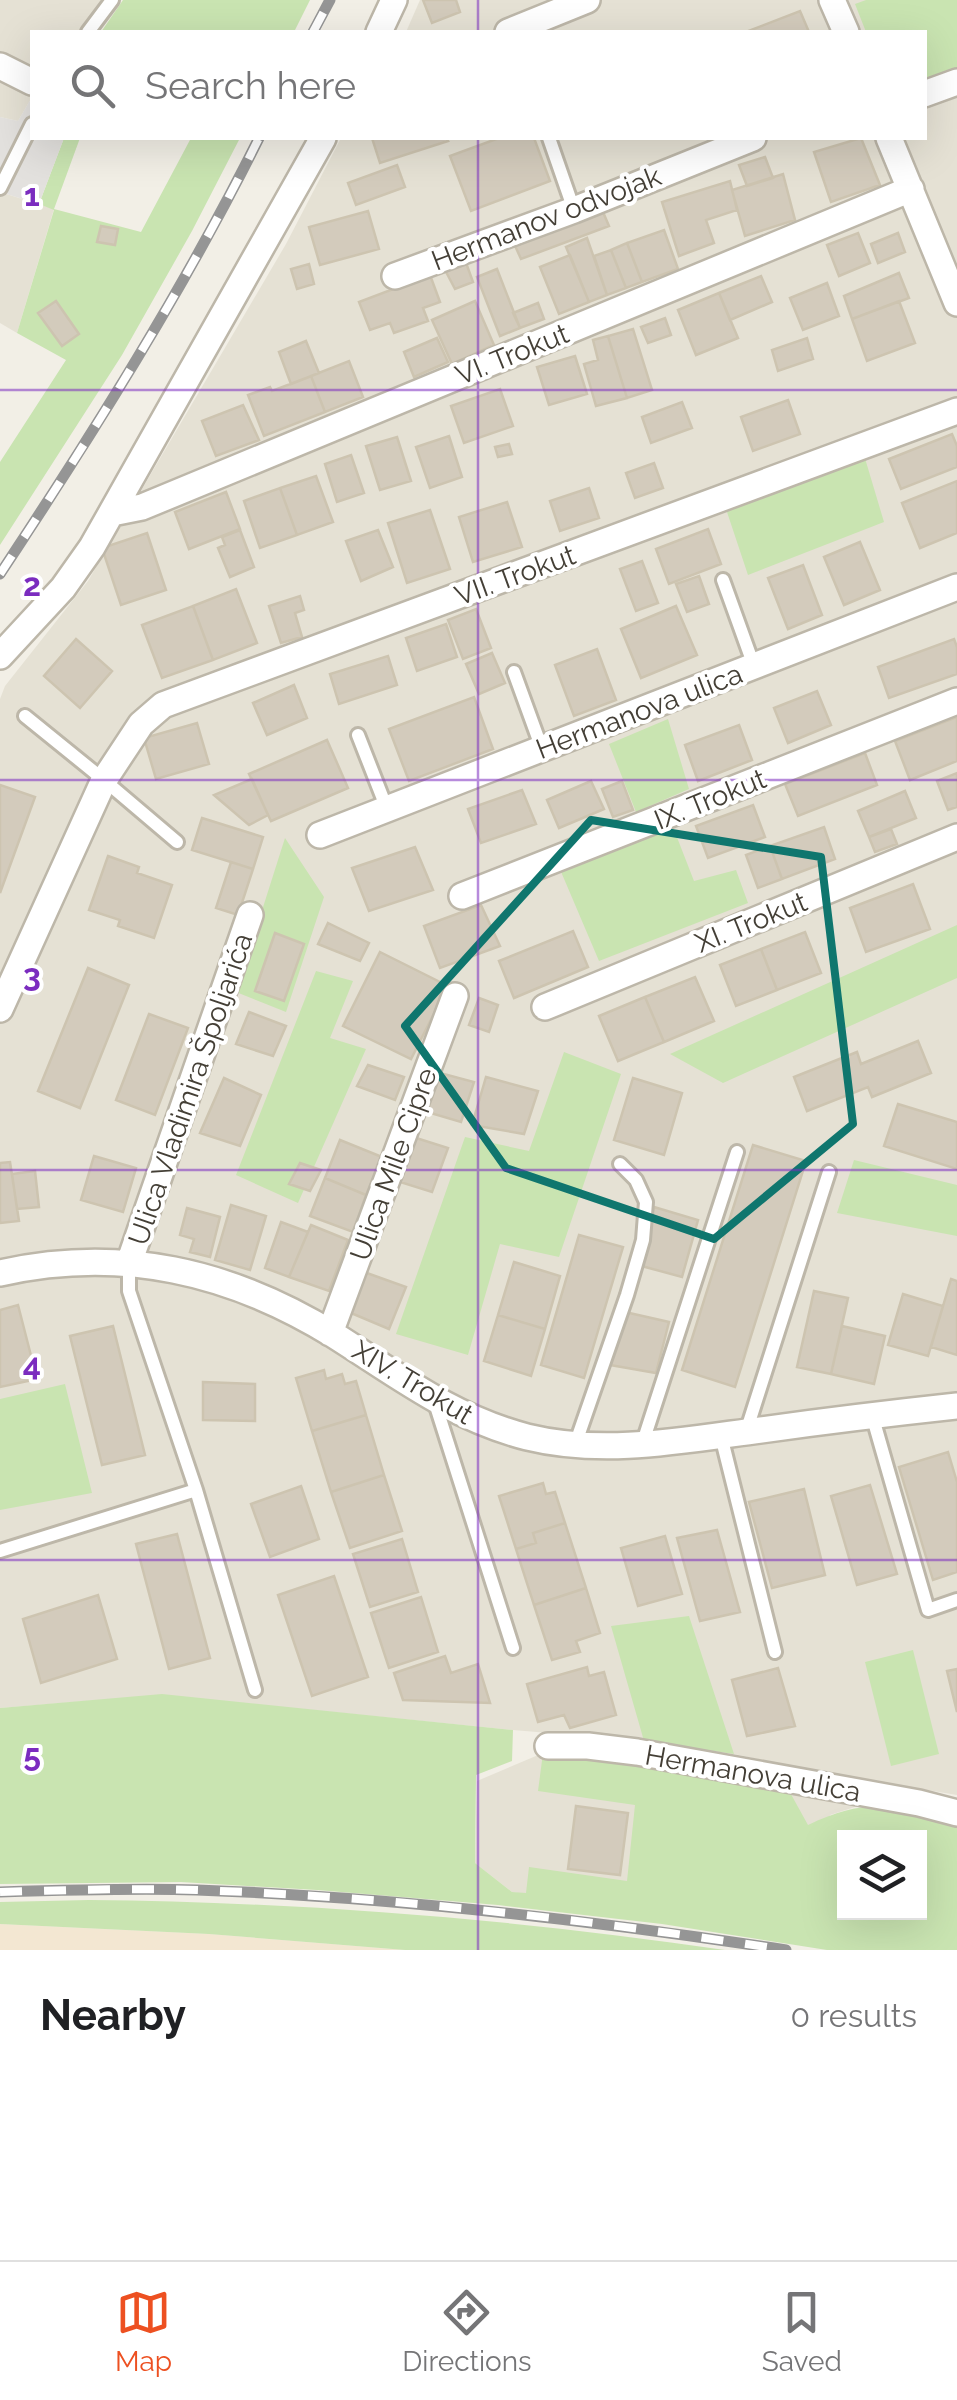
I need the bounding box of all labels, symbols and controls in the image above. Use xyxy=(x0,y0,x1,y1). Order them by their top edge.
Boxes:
search box xyxy=(30,30,927,140)
icon: search xyxy=(65,58,120,113)
text: Search here xyxy=(145,63,356,108)
street label: Hermanov odvojak xyxy=(427,159,666,277)
text: 1 xyxy=(24,176,40,213)
street label: VI. Trokut xyxy=(451,317,574,392)
street label: VII. Trokut xyxy=(450,538,581,613)
text: 2 xyxy=(23,566,41,603)
street label: Hermanova ulica xyxy=(531,657,747,766)
street label: IX. Trokut xyxy=(649,762,772,837)
street label: XI. Trokut xyxy=(690,885,813,960)
street label: Ulica Vladimira Špoljarića xyxy=(121,929,259,1249)
text: 3 xyxy=(23,956,41,993)
street label: Ulica Mile Cipre xyxy=(343,1063,444,1265)
street label: XIV. Trokut xyxy=(347,1334,479,1432)
text: 4 xyxy=(23,1346,41,1383)
text: 5 xyxy=(23,1736,41,1773)
street label: Hermanova ulica xyxy=(643,1738,863,1809)
map controls xyxy=(837,1830,927,1920)
button: layers xyxy=(837,1830,927,1920)
text: Nearby xyxy=(40,1991,186,2040)
text: 0 results xyxy=(790,1997,917,2034)
tab: Map xyxy=(115,2285,172,2378)
tab: Directions xyxy=(402,2285,532,2378)
tab: Saved xyxy=(762,2285,842,2378)

